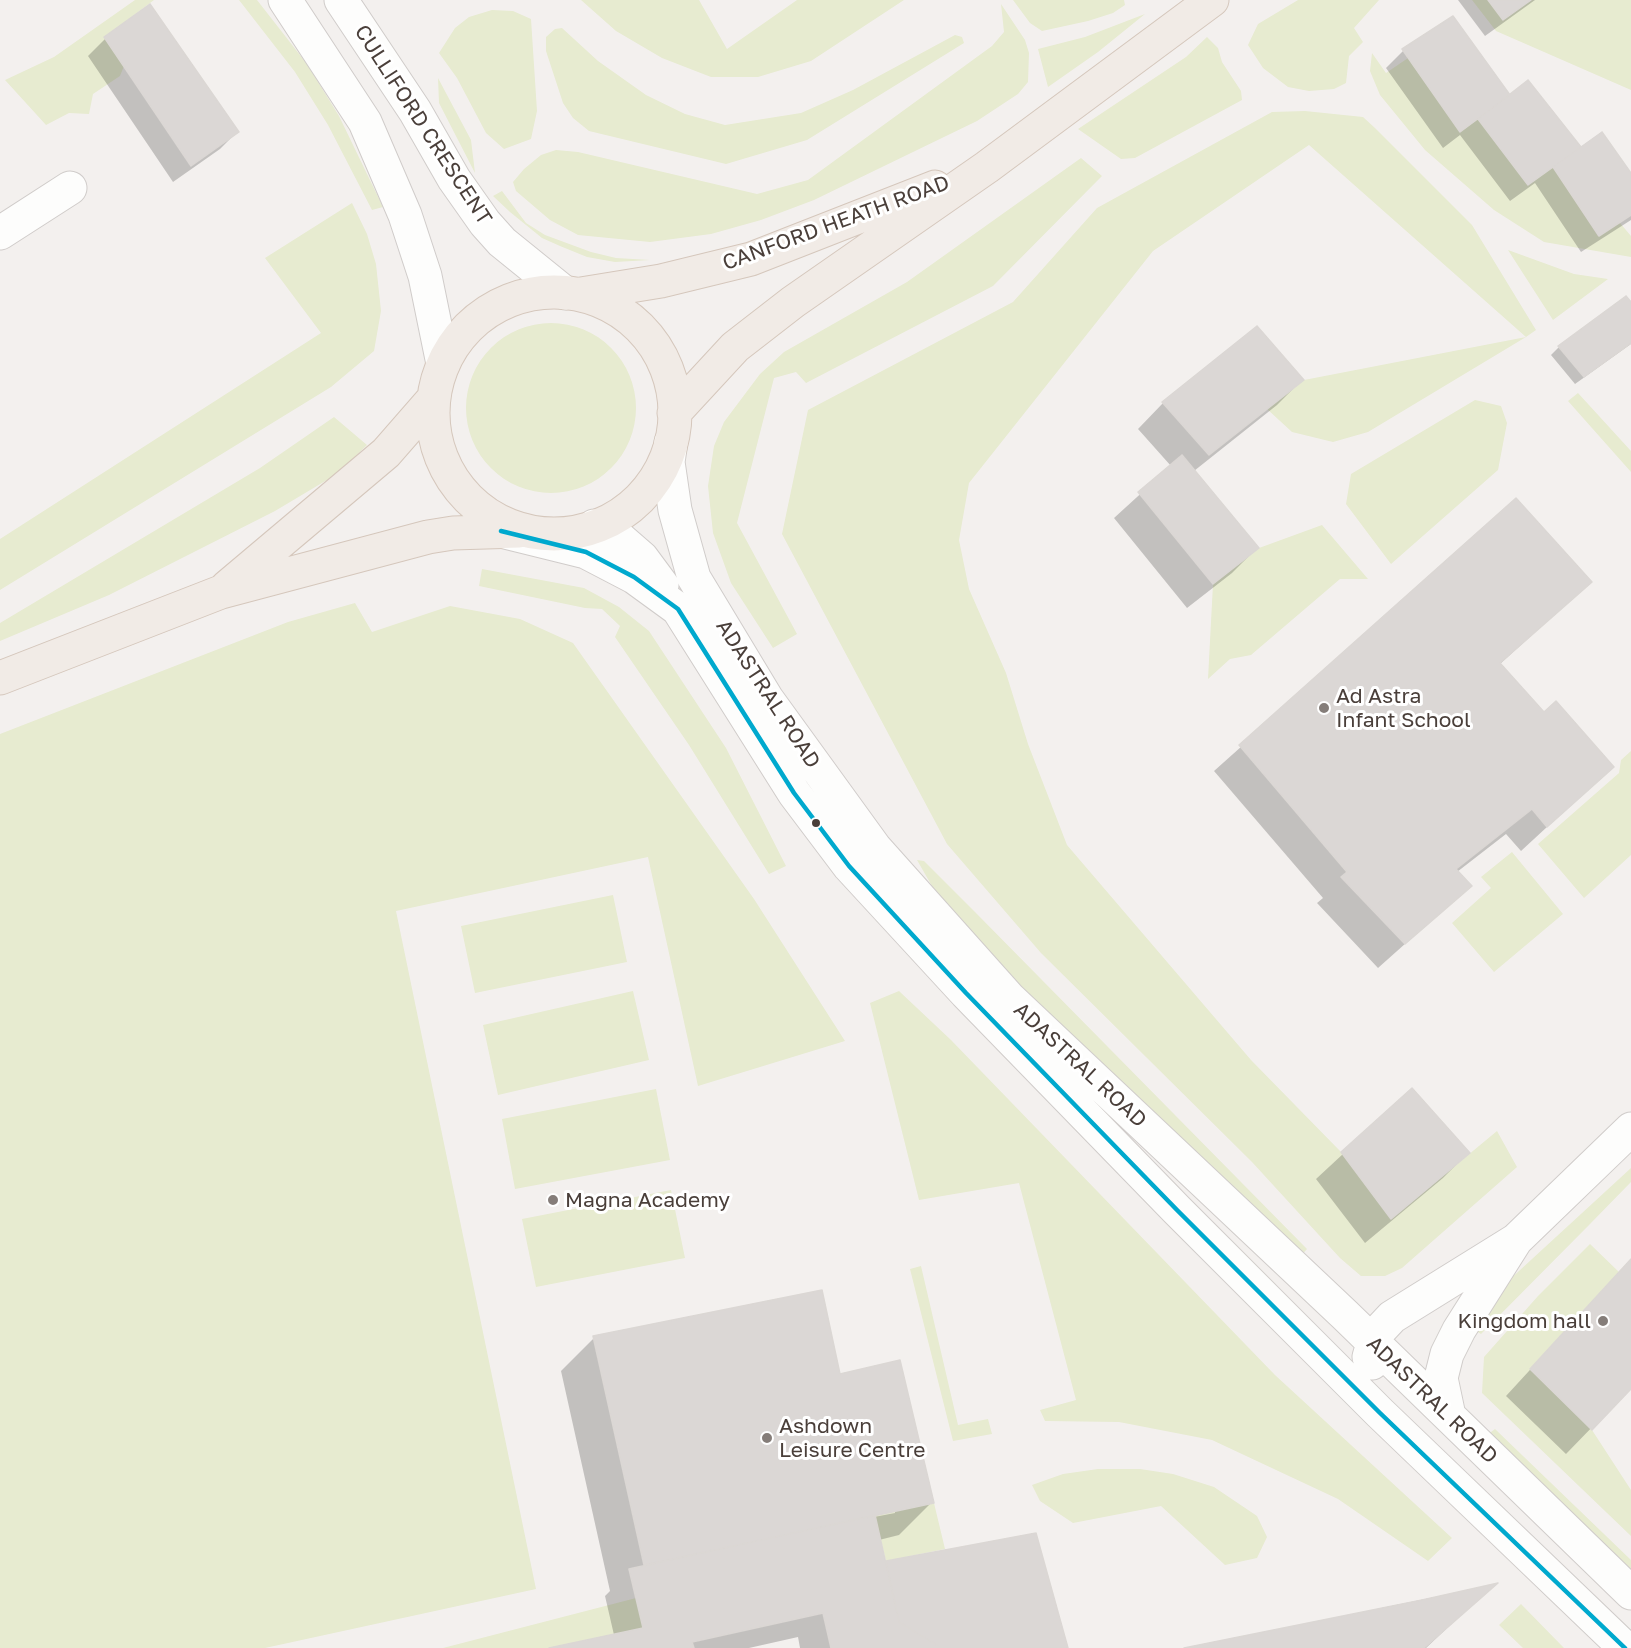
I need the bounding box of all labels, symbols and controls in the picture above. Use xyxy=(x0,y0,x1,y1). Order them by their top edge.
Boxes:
street label: CULLIFORD CRESCENT xyxy=(349,20,497,230)
street label: CANFORD HEATH ROAD xyxy=(719,170,953,276)
street label: ADASTRAL ROAD xyxy=(711,615,825,773)
place label: Ad Astra Infant School xyxy=(1336,683,1471,733)
marker: Ad Astra Infant School xyxy=(1317,701,1331,715)
unlabelled marker xyxy=(810,817,822,829)
street label: ADASTRAL ROAD xyxy=(1008,997,1152,1133)
place label: Magna Academy xyxy=(565,1187,730,1213)
marker: Magna Academy xyxy=(546,1193,560,1207)
place label: Kingdom hall xyxy=(1457,1308,1591,1334)
marker: Kingdom hall xyxy=(1596,1314,1610,1328)
street label: ADASTRAL ROAD xyxy=(1361,1331,1503,1469)
place label: Ashdown Leisure Centre xyxy=(779,1413,926,1463)
marker: Ashdown Leisure Centre xyxy=(760,1431,774,1445)

